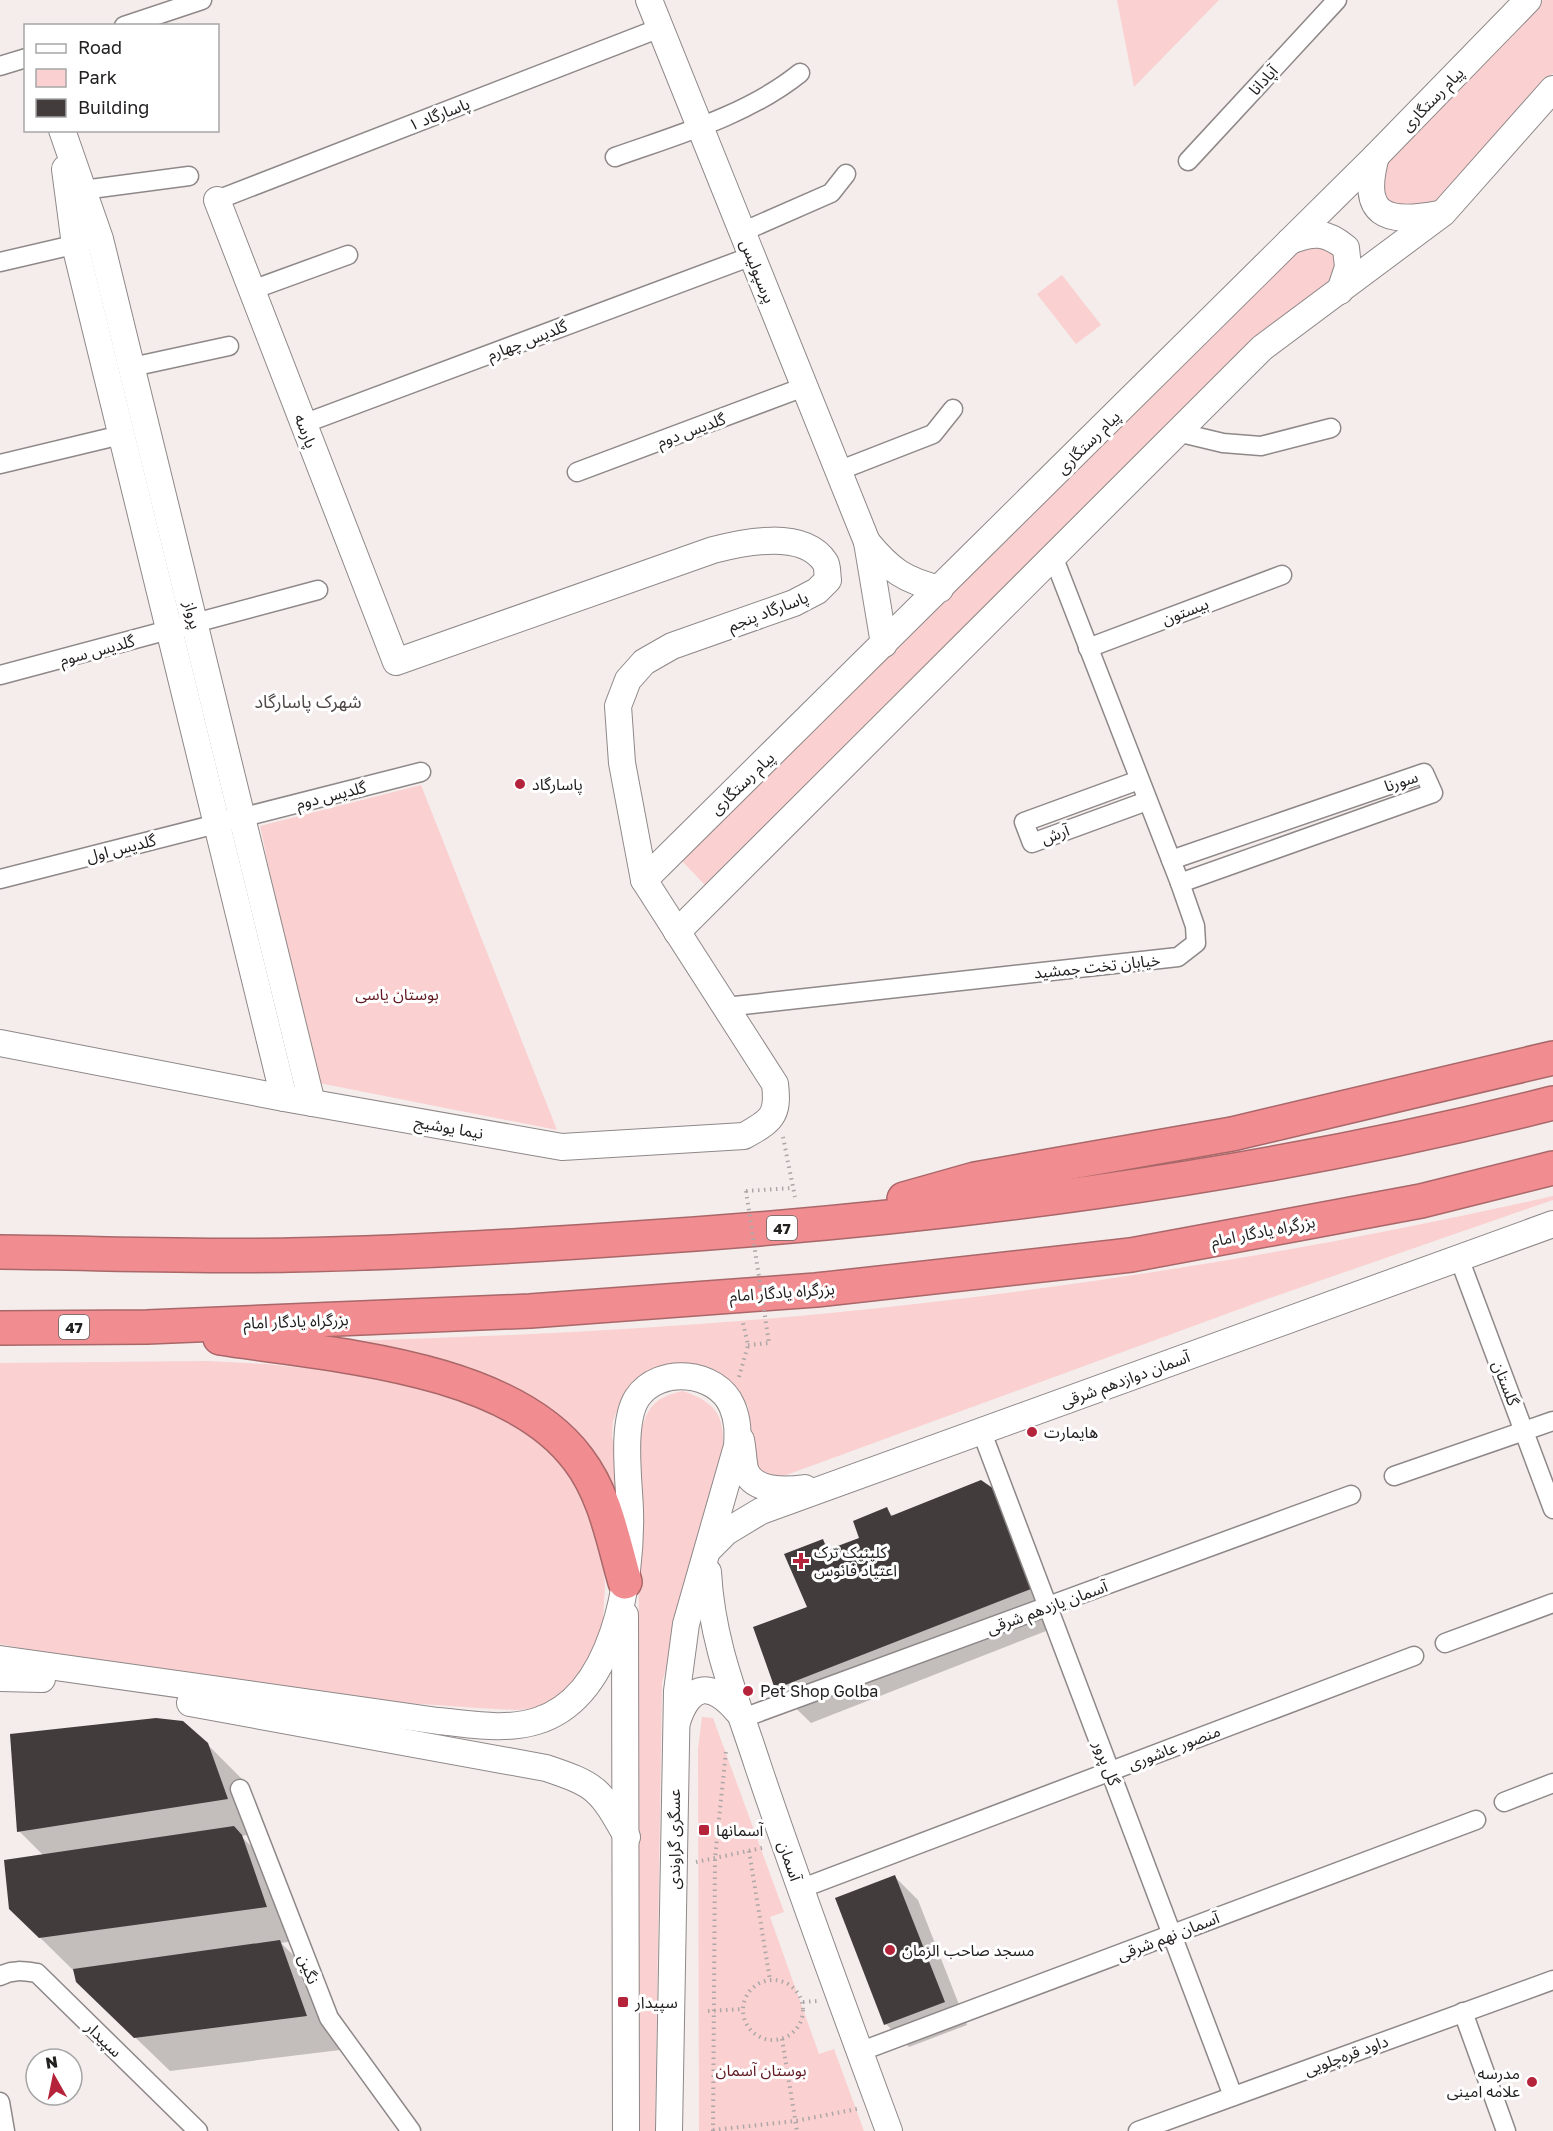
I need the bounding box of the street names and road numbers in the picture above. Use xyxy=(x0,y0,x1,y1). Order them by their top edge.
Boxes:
street label: آپادانا xyxy=(1244,60,1283,100)
street label: پیام رستگاری xyxy=(1396,63,1470,137)
street label: پاسارگاد ۱ xyxy=(406,93,473,136)
street label: پرسپولیس xyxy=(735,236,780,306)
street label: گلدیس چهارم xyxy=(484,315,571,367)
street label: پیام رستگاری xyxy=(1052,406,1126,480)
street label: گلدیس دوم xyxy=(654,408,729,454)
street label: پارسه xyxy=(289,411,322,451)
street label: پاسارگاد پنجم xyxy=(725,587,812,638)
street label: بیستون xyxy=(1159,593,1211,629)
street label: پرواز xyxy=(179,598,206,631)
street label: گلدیس سوم xyxy=(57,630,138,673)
street label: پیام رستگاری xyxy=(706,747,780,821)
street label: سورنا xyxy=(1382,766,1420,796)
street label: گلدیس دوم xyxy=(294,777,369,816)
street label: آرش xyxy=(1038,819,1073,848)
street label: گلدیس اول xyxy=(84,830,159,867)
street label: خیابان تخت جمشید xyxy=(1033,949,1161,983)
street label: نیما یوشیج xyxy=(413,1111,485,1146)
street label: بزرگراه یادگار امام xyxy=(1209,1211,1317,1254)
road number: 47 xyxy=(767,1216,797,1240)
street label: بزرگراه یادگار امام xyxy=(729,1278,836,1309)
street label: بزرگراه یادگار امام xyxy=(243,1309,349,1336)
road number: 47 xyxy=(59,1315,89,1339)
street label: آسمان دوازدهم شرقی xyxy=(1058,1346,1195,1415)
street label: گلستان xyxy=(1488,1358,1524,1409)
street label: آسمان یازدهم شرقی xyxy=(984,1575,1112,1641)
street label: منصور عاشوری xyxy=(1125,1720,1223,1774)
street label: گل پرور xyxy=(1088,1737,1125,1789)
street label: عسگری گراوندی xyxy=(664,1789,684,1889)
street label: آسمان xyxy=(774,1838,807,1885)
street label: آسمان نهم شرقی xyxy=(1114,1907,1224,1967)
street label: نگین xyxy=(294,1951,324,1987)
street label: سپیدار xyxy=(80,2016,126,2062)
street label: داود قره‌چلویی xyxy=(1301,2031,1391,2080)

